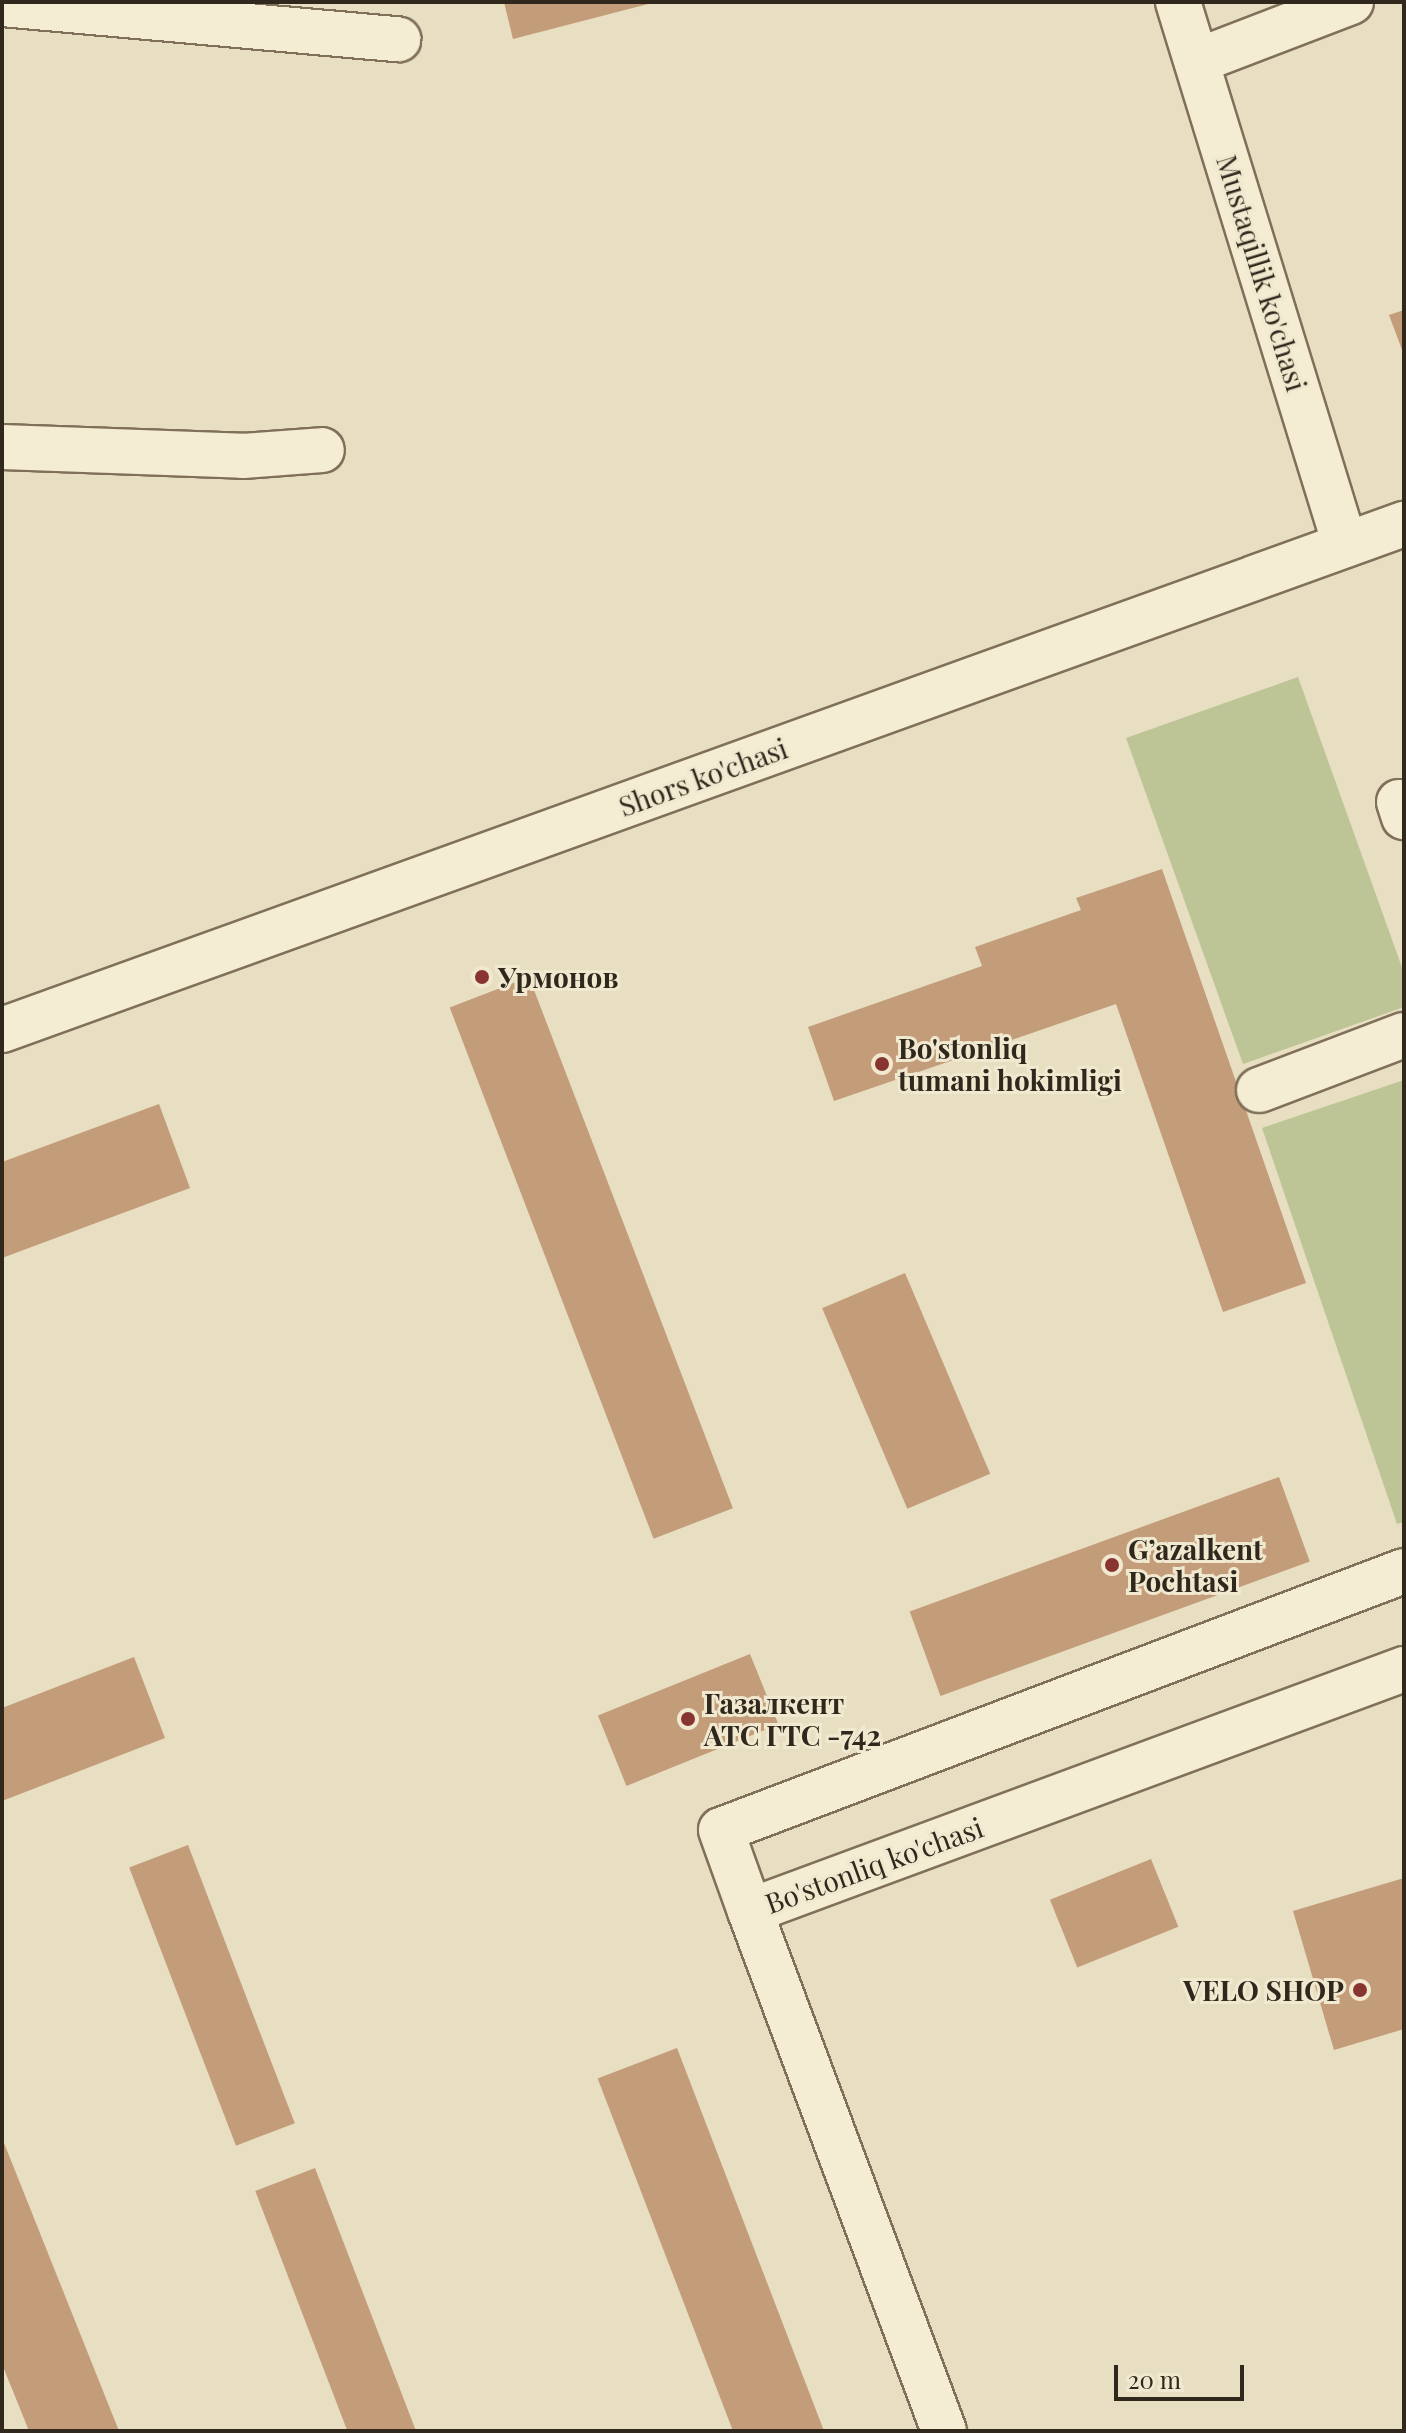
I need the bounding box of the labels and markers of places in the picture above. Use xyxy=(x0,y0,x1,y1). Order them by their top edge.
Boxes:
place label: Урмонов xyxy=(498,960,618,994)
marker: Урмонов xyxy=(473,968,491,986)
place label: Bo'stonliq tumani hokimligi xyxy=(898,1031,1122,1097)
marker: Bo'stonliq tumani hokimligi xyxy=(873,1055,891,1073)
place label: Gʼazalkent Pochtasi xyxy=(1128,1532,1263,1598)
marker: Gʼazalkent Pochtasi xyxy=(1103,1556,1121,1574)
place label: Газалкент АТС ГТС -742 xyxy=(704,1686,881,1752)
marker: Газалкент АТС ГТС -742 xyxy=(679,1710,697,1728)
place label: VELO SHOP xyxy=(1183,1973,1344,2007)
marker: VELO SHOP xyxy=(1351,1981,1369,1999)

